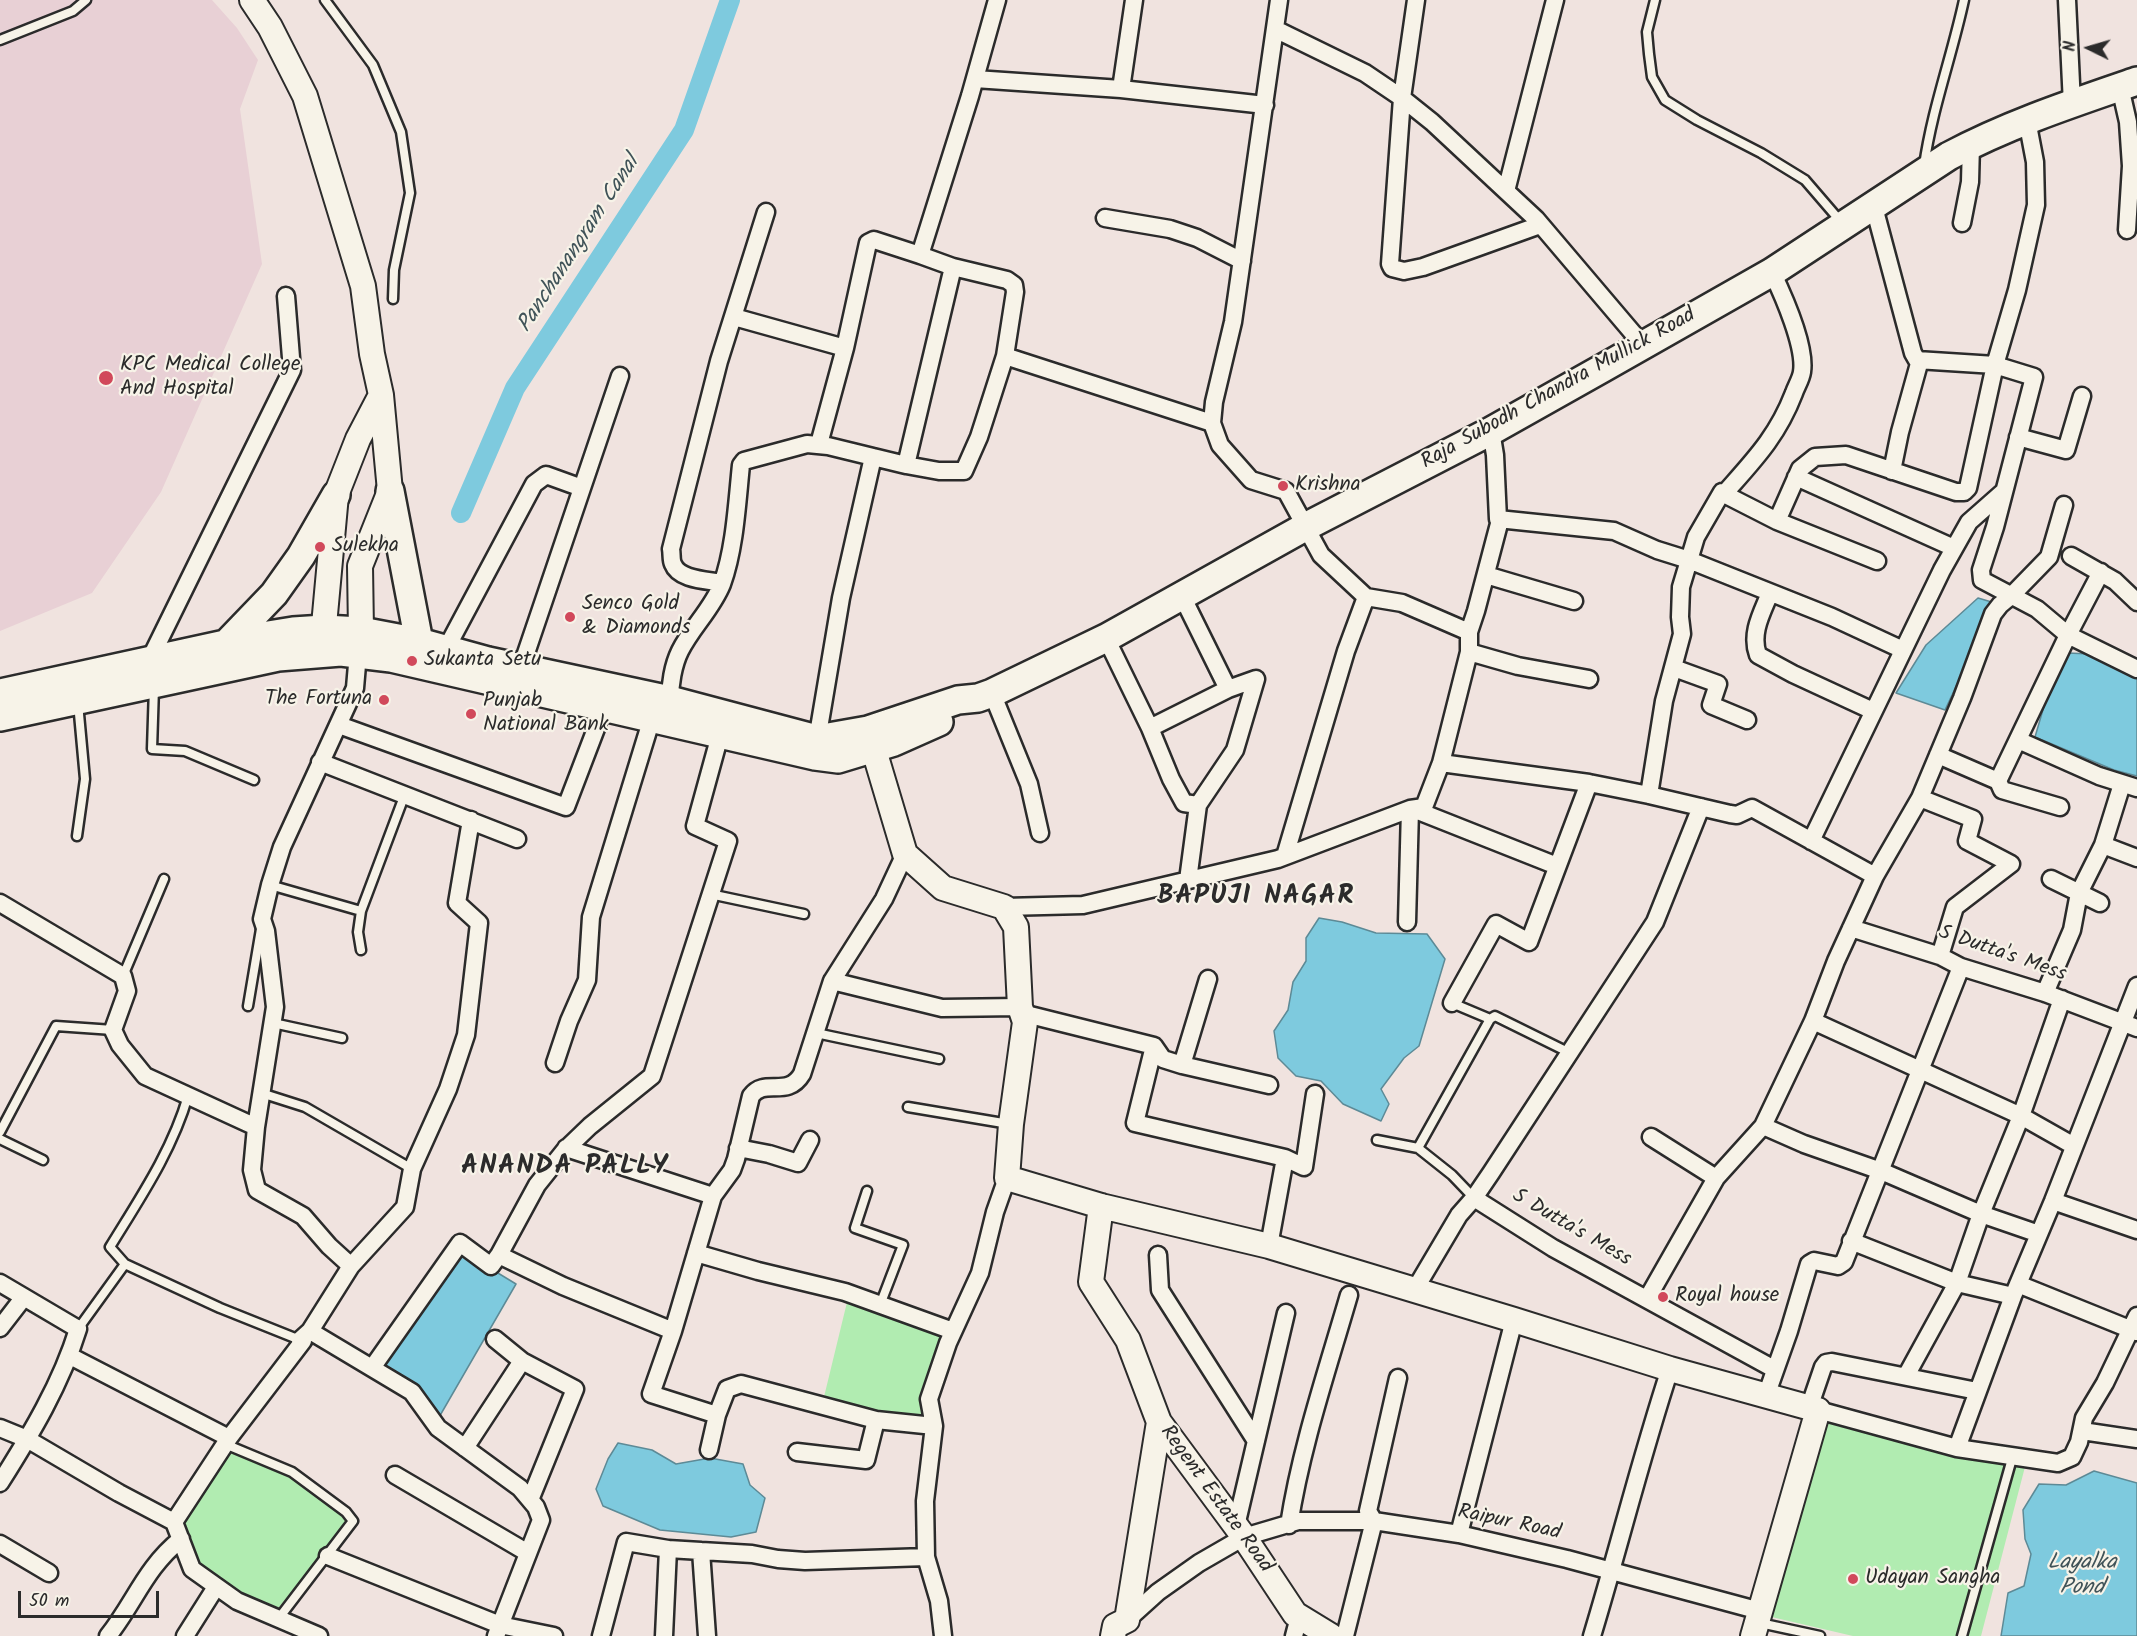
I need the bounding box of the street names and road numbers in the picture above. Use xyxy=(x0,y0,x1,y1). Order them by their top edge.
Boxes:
street label: Raja Subodh Chandra Mullick Road xyxy=(1417,304,1701,476)
street label: S Dutta's Mess xyxy=(1935,921,2069,989)
street label: S Dutta's Mess xyxy=(1507,1185,1635,1273)
street label: Regent Estate Road xyxy=(1153,1421,1277,1579)
street label: Raipur Road xyxy=(1455,1501,1563,1547)

